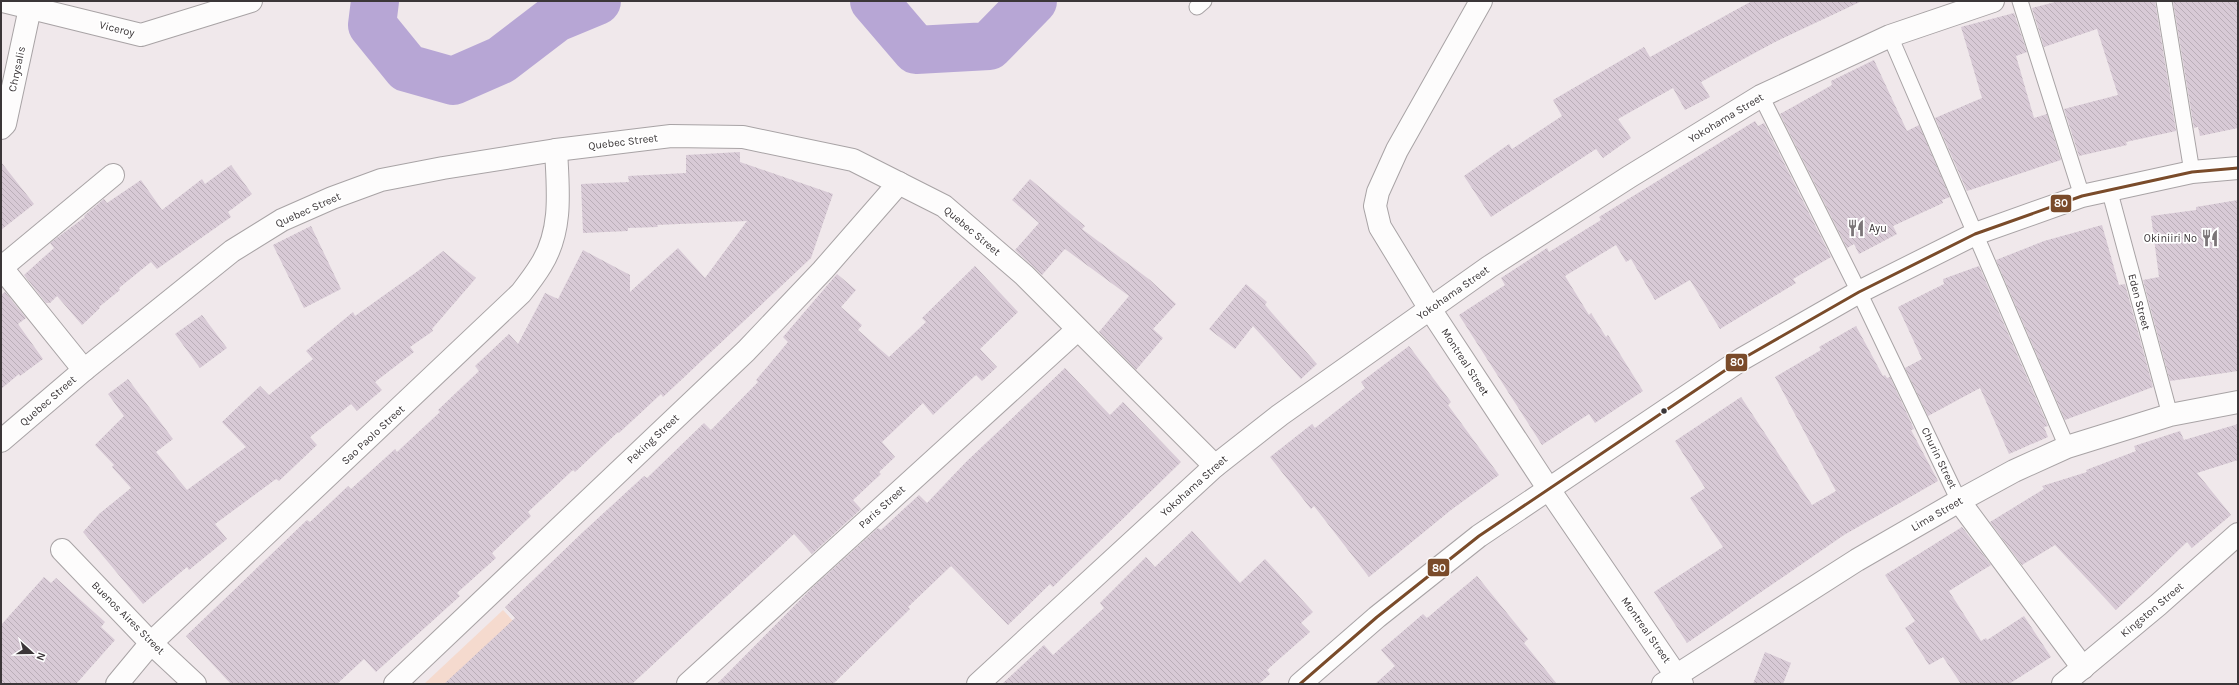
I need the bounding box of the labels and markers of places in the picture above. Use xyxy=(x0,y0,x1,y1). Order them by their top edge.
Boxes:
restaurant icon: Ayu xyxy=(1846,218,1866,238)
place label: Ayu xyxy=(1869,222,1887,235)
restaurant icon: Okiniiri No xyxy=(2200,228,2220,248)
place label: Okiniiri No xyxy=(2144,232,2197,245)
unlabelled marker xyxy=(1659,406,1669,416)

